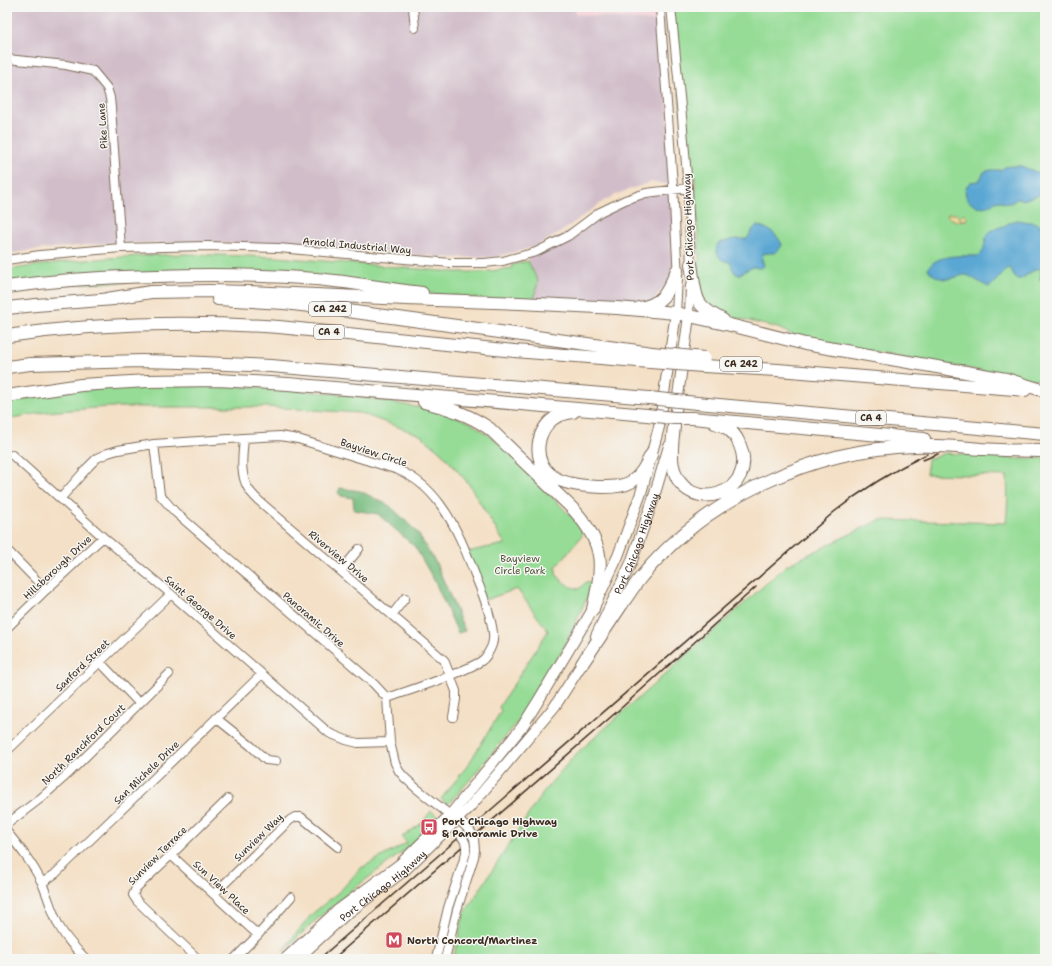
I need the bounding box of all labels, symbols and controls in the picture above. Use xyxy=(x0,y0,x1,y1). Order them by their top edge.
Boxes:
street label: Pike Lane xyxy=(94,102,111,149)
street label: Port Chicago Highway xyxy=(680,173,697,281)
street label: Arnold Industrial Way xyxy=(302,234,412,257)
road number: CA 242 xyxy=(309,302,351,316)
road number: CA 4 xyxy=(314,325,344,339)
road number: CA 242 xyxy=(720,357,762,371)
road number: CA 4 xyxy=(856,411,886,425)
street label: Bayview Circle xyxy=(339,436,409,469)
street label: Port Chicago Highway xyxy=(611,491,662,596)
street label: Riverview Drive xyxy=(306,527,372,586)
street label: Hillsborough Drive xyxy=(20,532,95,602)
park label: Bayview Circle Park xyxy=(494,552,546,577)
street label: Saint George Drive xyxy=(162,573,240,642)
street label: Panoramic Drive xyxy=(280,589,348,650)
street label: Sanford Street xyxy=(52,636,112,695)
street label: North Ranchford Court xyxy=(39,701,128,788)
street label: San Michele Drive xyxy=(111,737,182,807)
street label: Sunview Way xyxy=(231,810,286,864)
place label: Port Chicago Highway & Panoramic Drive xyxy=(442,815,557,840)
bus stop icon: Port Chicago Highway & Panoramic Drive xyxy=(419,817,439,837)
street label: Sunview Terrace xyxy=(125,823,190,888)
street label: Port Chicago Highway xyxy=(337,847,429,924)
street label: Sun View Place xyxy=(190,858,253,917)
metro station icon: North Concord/Martinez xyxy=(384,930,404,950)
place label: North Concord/Martinez xyxy=(407,934,537,947)

